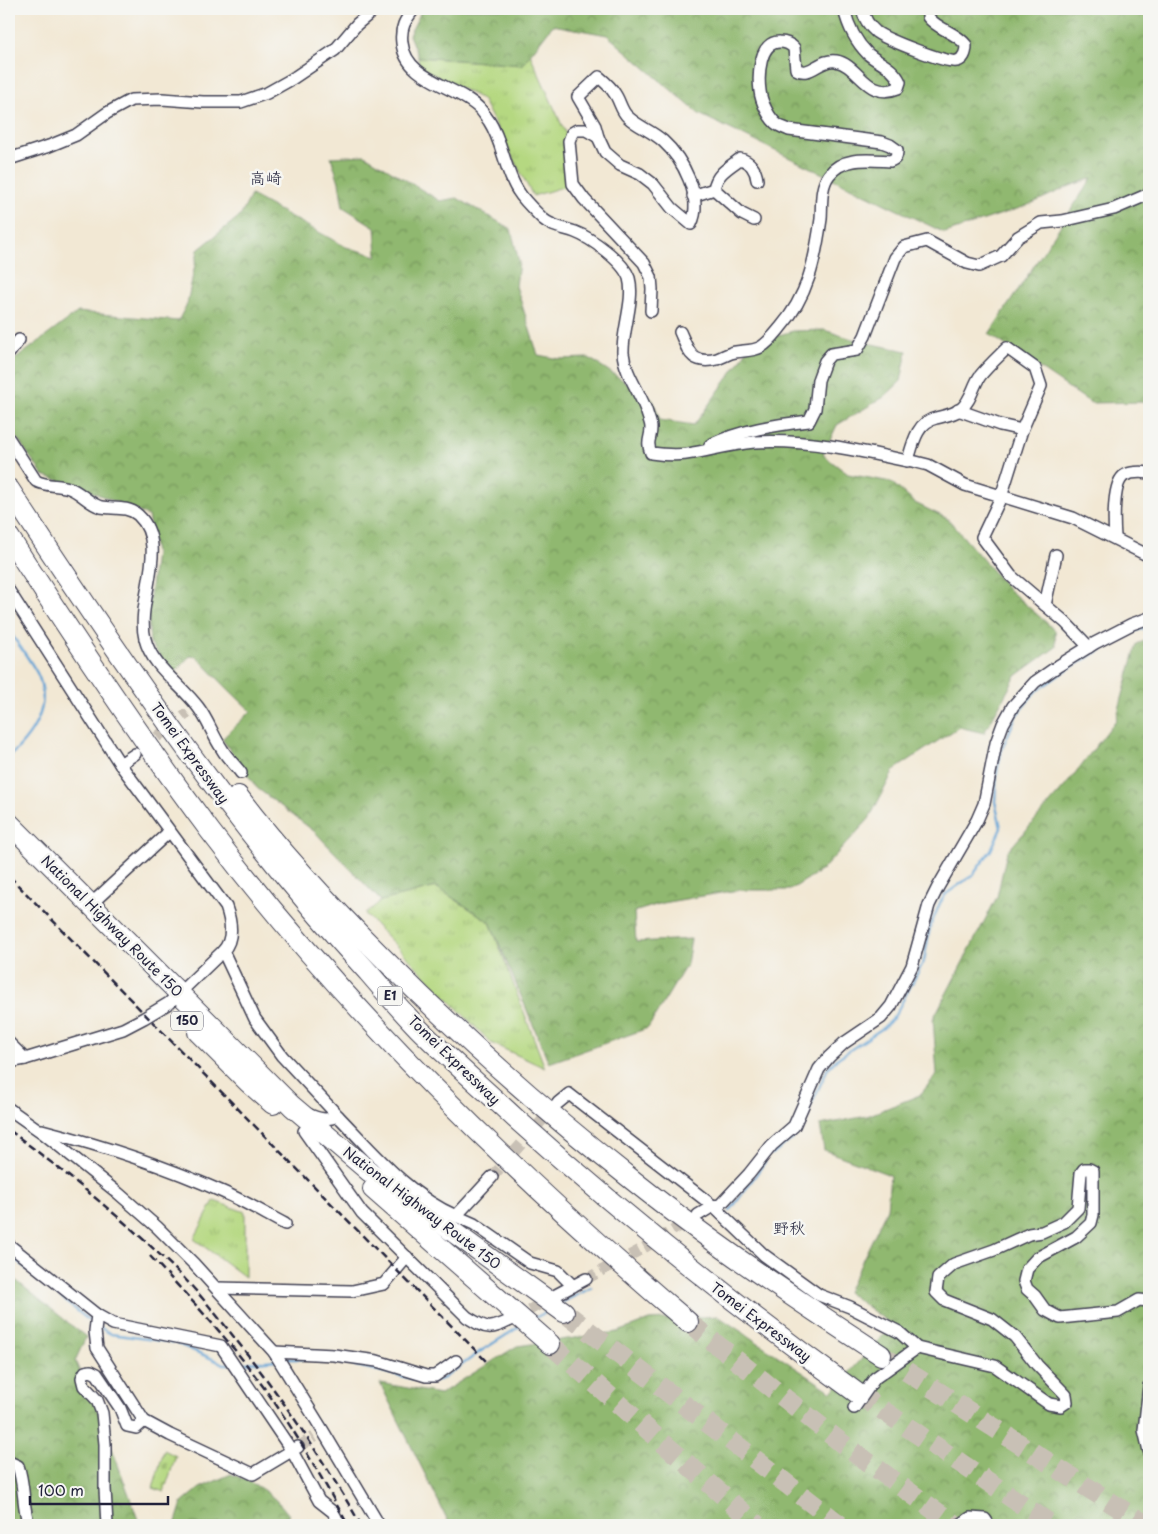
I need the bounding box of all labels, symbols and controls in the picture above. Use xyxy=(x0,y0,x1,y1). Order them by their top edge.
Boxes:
district label: 高崎 xyxy=(250,165,282,189)
street label: Tomei Expressway xyxy=(146,698,235,808)
street label: National Highway Route 150 xyxy=(37,850,188,1001)
road number: E1 xyxy=(378,986,402,1006)
street label: Tomei Expressway xyxy=(403,1010,505,1109)
road number: 150 xyxy=(171,1011,203,1030)
street label: National Highway Route 150 xyxy=(339,1141,506,1274)
district label: 野秋 xyxy=(773,1215,805,1239)
street label: Tomei Expressway xyxy=(707,1277,816,1366)
scale bar xyxy=(30,1474,168,1506)
text: 100 m xyxy=(38,1478,84,1501)

